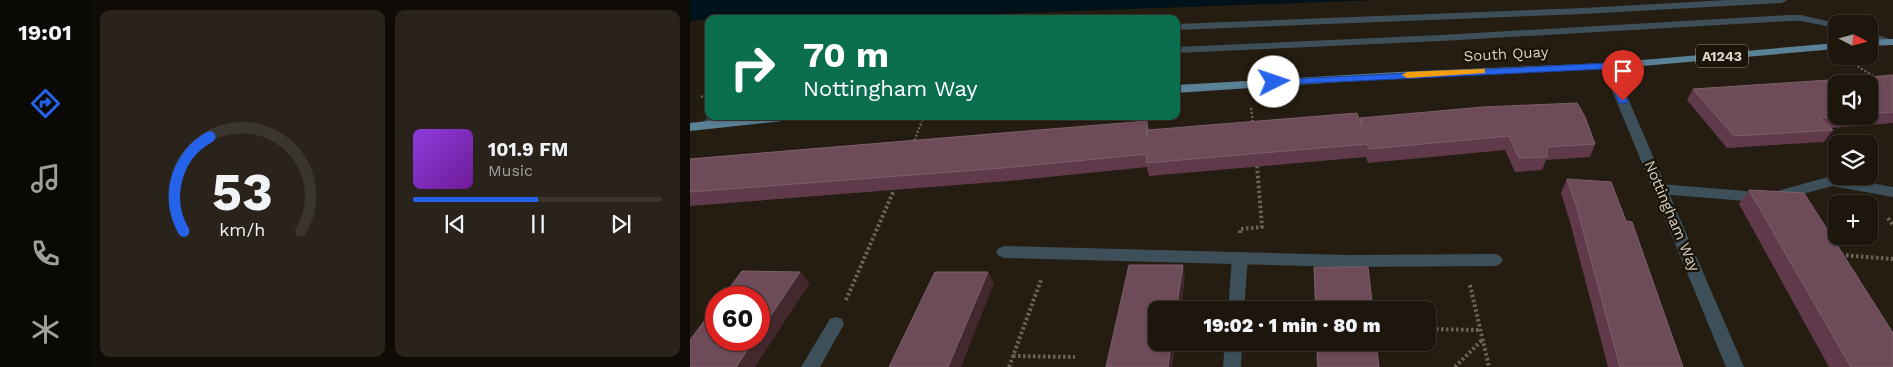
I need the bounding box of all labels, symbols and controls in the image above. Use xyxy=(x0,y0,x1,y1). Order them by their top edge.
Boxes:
north arrow xyxy=(1828,15,1878,65)
map controls xyxy=(1828,15,1878,245)
text: 19:01 xyxy=(18,20,72,45)
text: 70 m xyxy=(803,34,889,76)
icon: right xyxy=(720,35,785,100)
street label: South Quay xyxy=(1463,43,1549,65)
road number: A1243 xyxy=(1696,44,1748,68)
pin xyxy=(1602,50,1644,101)
position arrow xyxy=(1247,55,1299,107)
icon: arrive xyxy=(1609,57,1637,85)
button: sound xyxy=(1828,75,1878,125)
text: Nottingham Way xyxy=(803,76,978,101)
icon: directions xyxy=(28,86,63,121)
button: layers xyxy=(1828,135,1878,185)
text: 101.9 FM xyxy=(488,138,568,161)
street label: Nottingham Way xyxy=(1640,158,1704,275)
icon: music xyxy=(28,161,63,196)
text: Music xyxy=(488,161,533,180)
text: 53 xyxy=(212,162,273,223)
button: + xyxy=(1828,195,1878,245)
icon: previous xyxy=(441,210,469,238)
icon: pause xyxy=(524,210,552,238)
icon: next xyxy=(607,210,635,238)
text: km/h xyxy=(219,219,266,240)
icon: phone xyxy=(28,236,63,271)
speed limit sign: 60 xyxy=(705,286,770,351)
icon: climate xyxy=(28,312,63,347)
text: 19:02 · 1 min · 80 m xyxy=(1203,314,1381,337)

